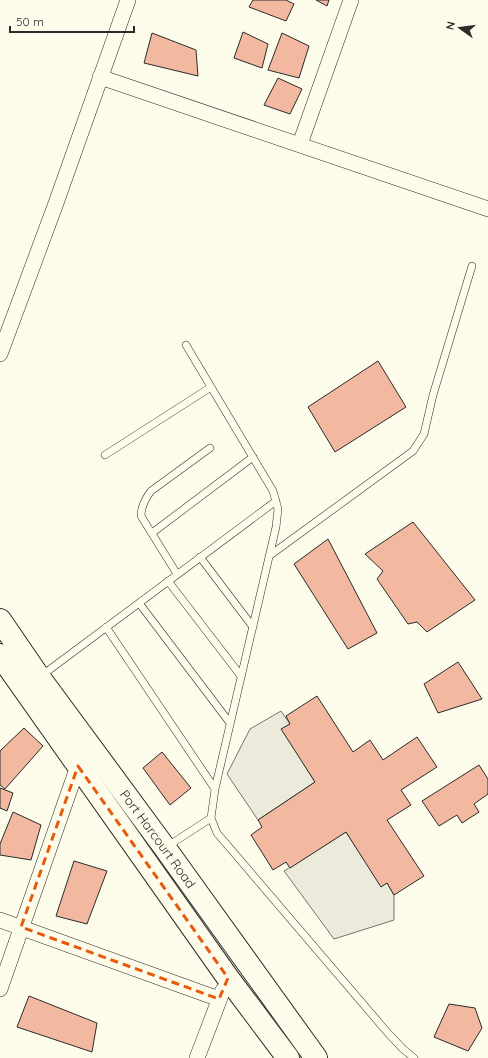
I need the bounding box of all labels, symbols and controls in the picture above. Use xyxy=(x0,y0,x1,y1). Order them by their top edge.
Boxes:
scale bar xyxy=(10,8,134,34)
north arrow xyxy=(440,8,480,48)
text: 50 m xyxy=(16,14,44,29)
text: N xyxy=(443,20,458,31)
street label: Port Harcourt Road xyxy=(117,787,199,891)

